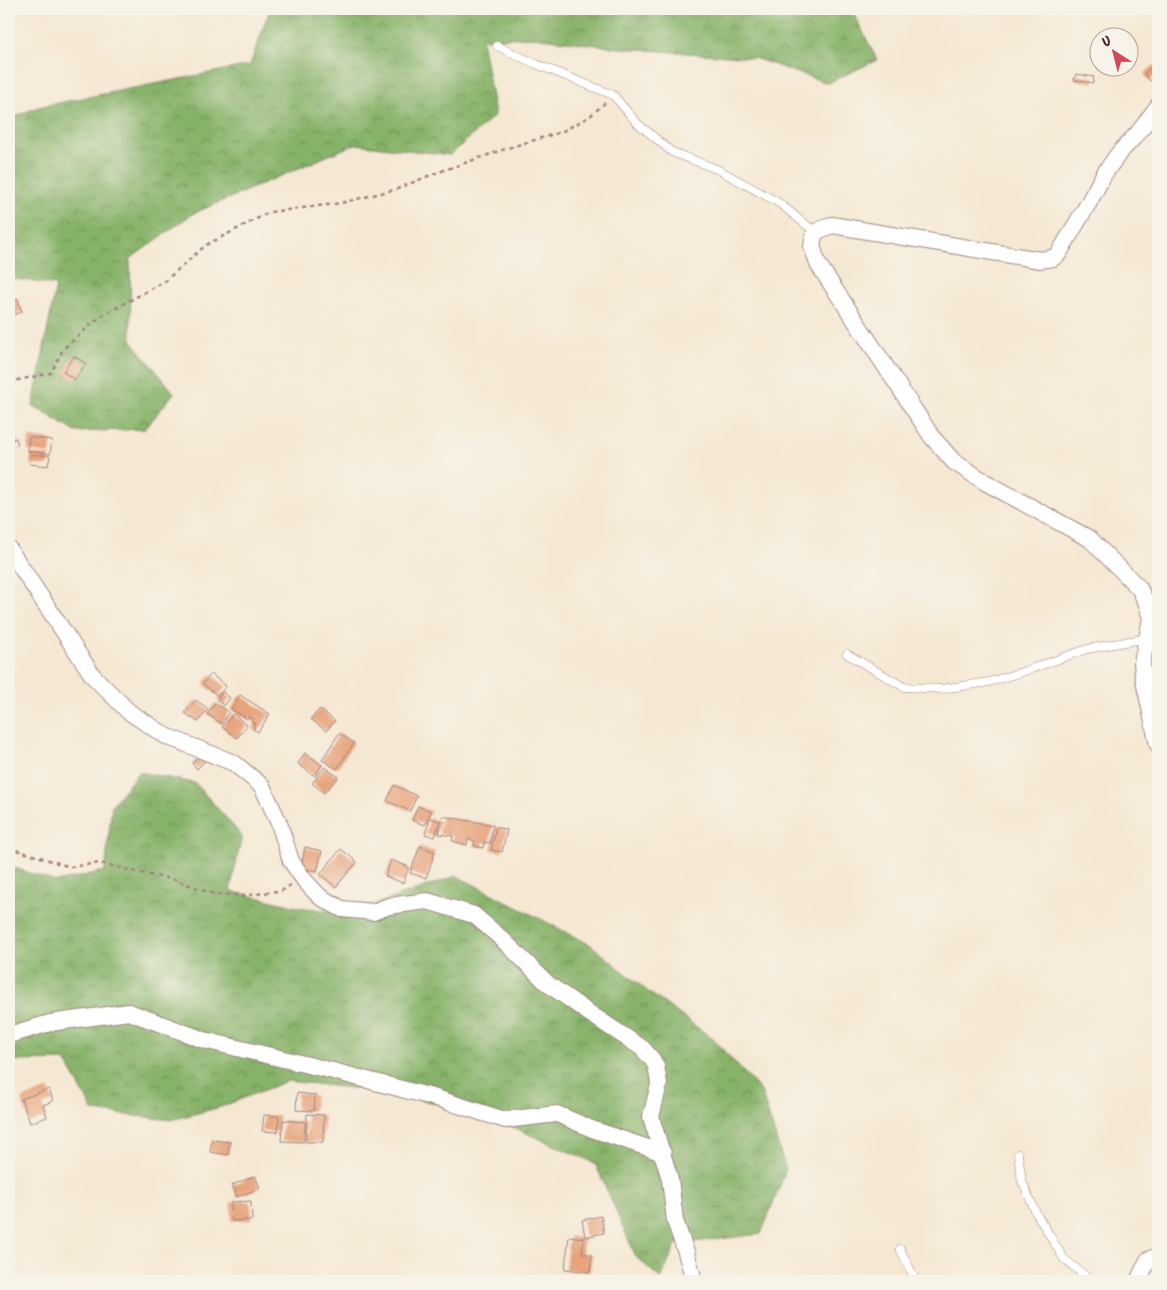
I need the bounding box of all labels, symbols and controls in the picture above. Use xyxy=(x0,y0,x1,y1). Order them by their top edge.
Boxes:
north arrow xyxy=(1090,28,1140,78)
text: U xyxy=(1097,31,1117,54)

